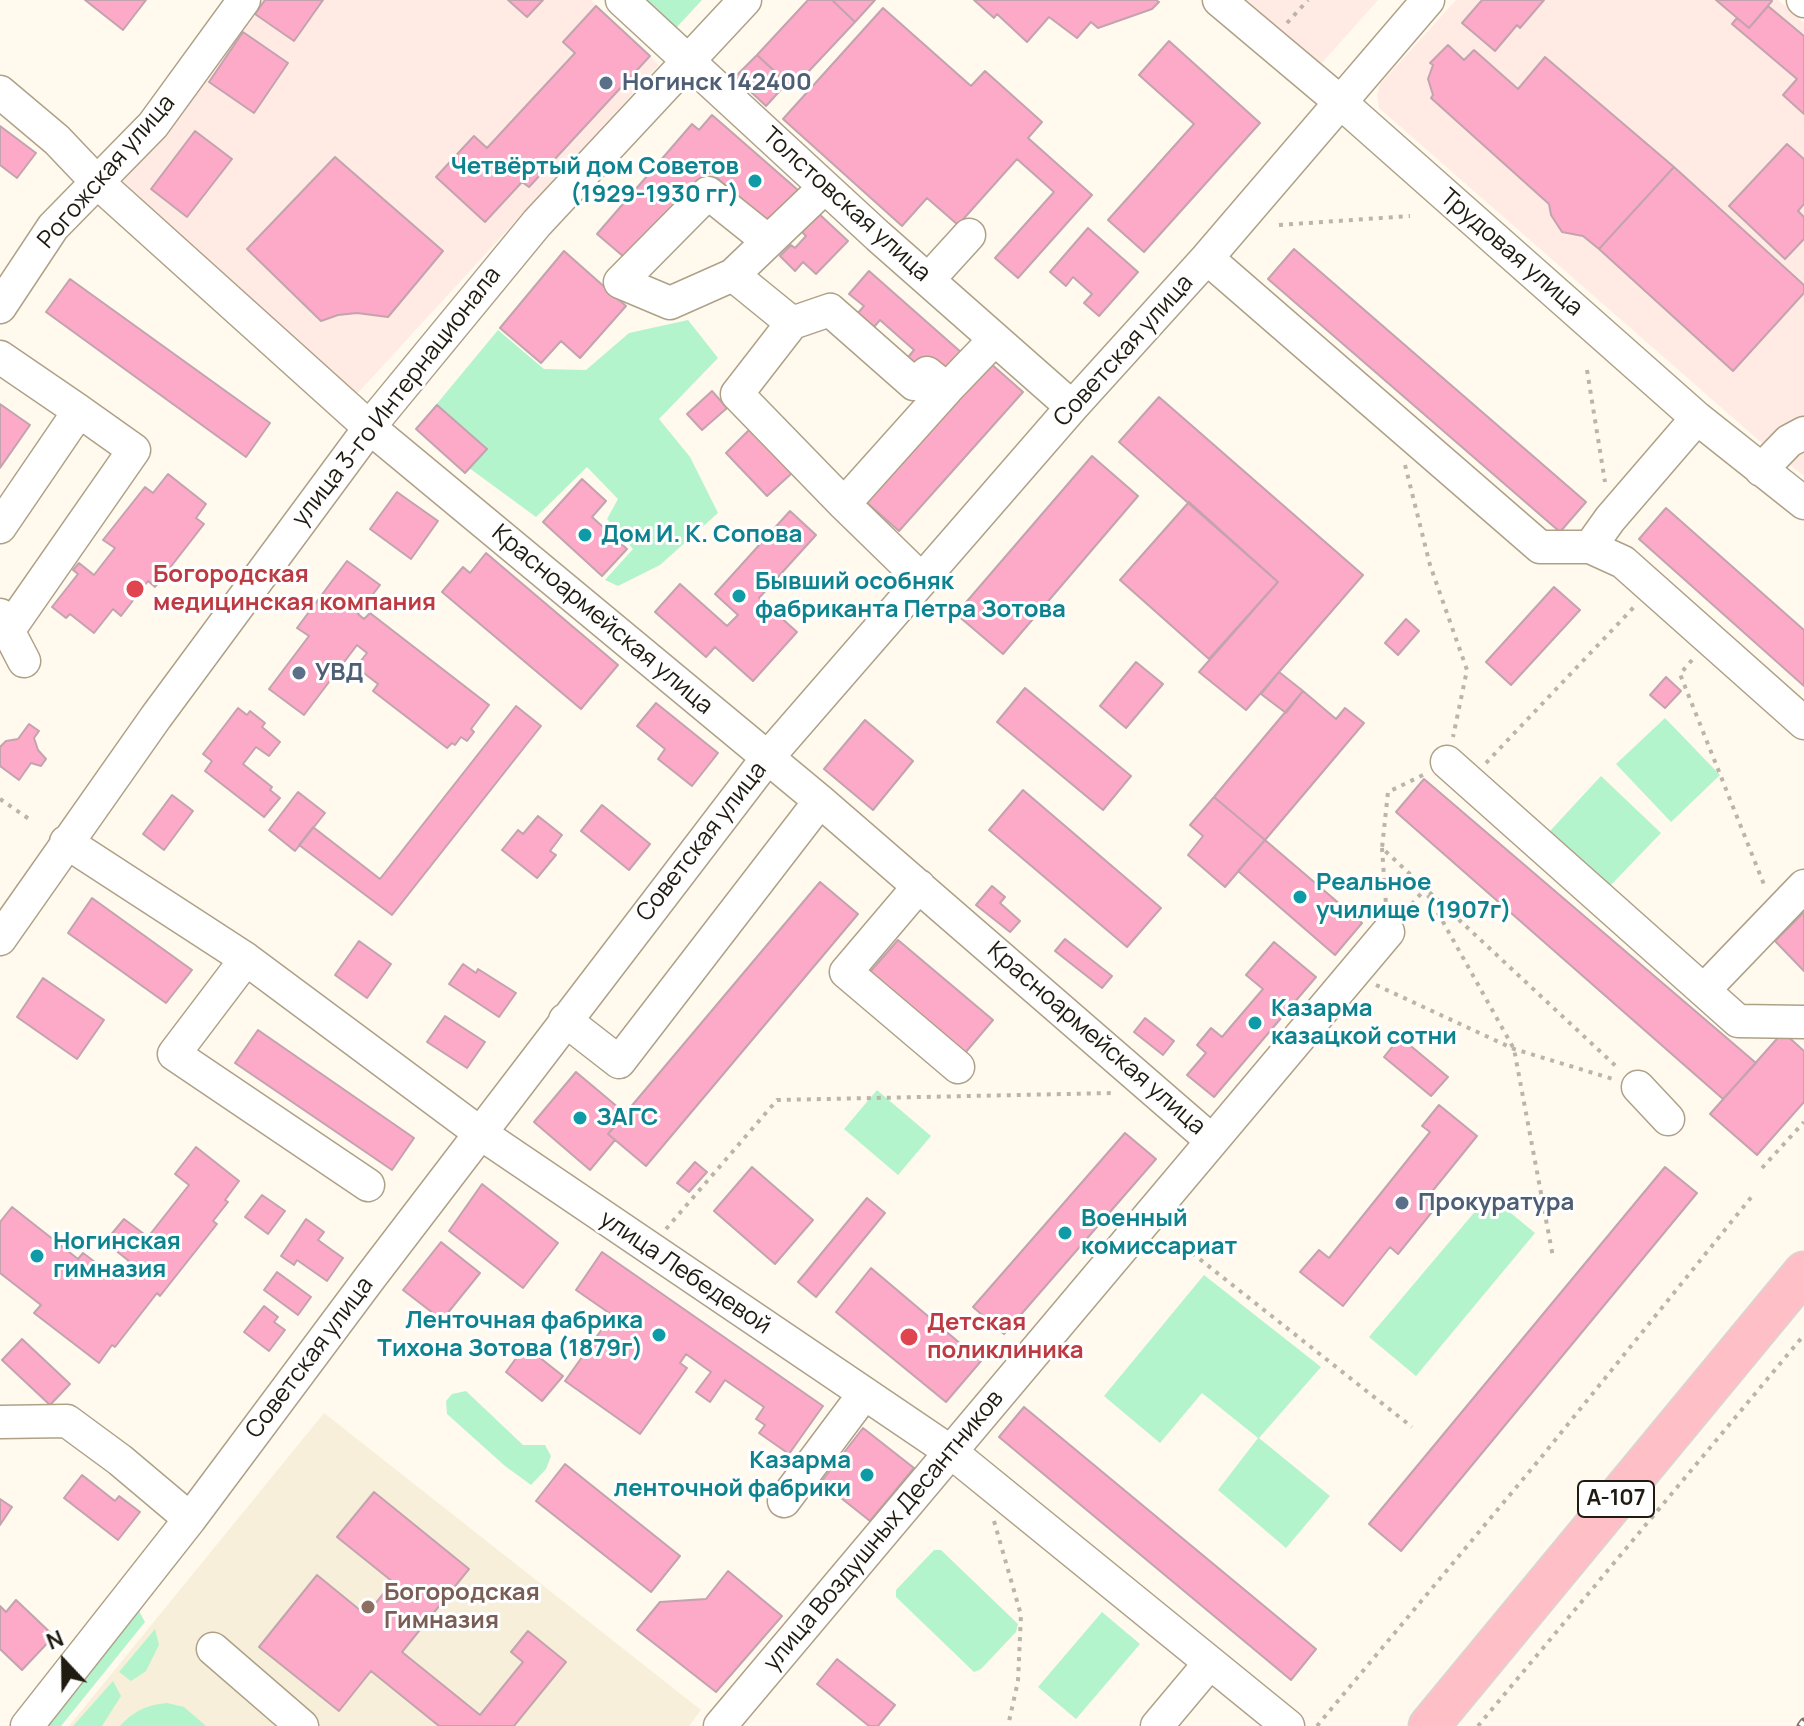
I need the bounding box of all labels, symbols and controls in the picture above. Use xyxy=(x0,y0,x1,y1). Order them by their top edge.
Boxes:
place label: Ногинск 142400 xyxy=(622,69,812,97)
marker: Ногинск 142400 xyxy=(597,74,615,92)
street label: Рогожская улица xyxy=(32,89,182,255)
street label: Толстовская улица xyxy=(756,122,936,288)
place label: Четвёртый дом Советов (1929-1930 гг) xyxy=(450,153,739,209)
marker: Четвёртый дом Советов (1929-1930 гг) xyxy=(746,172,764,190)
street label: Трудовая улица xyxy=(1434,183,1588,323)
street label: улица 3-го Интернационала xyxy=(287,261,507,533)
street label: Советская улица xyxy=(1048,269,1200,433)
street label: Красноармейская улица xyxy=(486,519,718,721)
place label: Дом И. К. Сопова xyxy=(601,521,802,549)
marker: Дом И. К. Сопова xyxy=(576,526,594,544)
place label: Богородская медицинская компания xyxy=(153,561,436,617)
place label: Бывший особняк фабриканта Петра Зотова xyxy=(755,568,1066,624)
marker: Богородская медицинская компания xyxy=(124,578,146,600)
marker: Бывший особняк фабриканта Петра Зотова xyxy=(730,587,748,605)
place label: УВД xyxy=(315,659,363,687)
marker: УВД xyxy=(290,664,308,682)
street label: Советская улица xyxy=(631,757,773,927)
place label: Реальное училище (1907г) xyxy=(1316,869,1512,925)
marker: Реальное училище (1907г) xyxy=(1291,888,1309,906)
street label: Красноармейская улица xyxy=(981,936,1211,1142)
place label: Казарма казацкой сотни xyxy=(1271,995,1457,1051)
marker: Казарма казацкой сотни xyxy=(1246,1014,1264,1032)
place label: ЗАГС xyxy=(596,1104,658,1132)
marker: ЗАГС xyxy=(571,1109,589,1127)
place label: Прокуратура xyxy=(1418,1189,1574,1217)
marker: Прокуратура xyxy=(1393,1194,1411,1212)
street label: улица Лебедевой xyxy=(594,1205,776,1341)
place label: Военный комиссариат xyxy=(1081,1205,1237,1261)
marker: Военный комиссариат xyxy=(1056,1224,1074,1242)
place label: Ногинская гимназия xyxy=(53,1228,181,1284)
marker: Ногинская гимназия xyxy=(28,1247,46,1265)
street label: Советская улица xyxy=(240,1272,380,1444)
place label: Ленточная фабрика Тихона Зотова (1879г) xyxy=(377,1307,643,1363)
place label: Детская поликлиника xyxy=(927,1309,1084,1365)
marker: Ленточная фабрика Тихона Зотова (1879г) xyxy=(650,1326,668,1344)
marker: Детская поликлиника xyxy=(898,1326,920,1348)
street label: улица Воздушных Десантников xyxy=(758,1385,1010,1677)
place label: Казарма ленточной фабрики xyxy=(614,1447,851,1503)
marker: Казарма ленточной фабрики xyxy=(858,1466,876,1484)
road number: А-107 xyxy=(1578,1481,1654,1517)
place label: Богородская Гимназия xyxy=(384,1579,540,1635)
marker: Богородская Гимназия xyxy=(359,1598,377,1616)
north arrow xyxy=(24,1622,104,1702)
text: N xyxy=(42,1623,68,1657)

